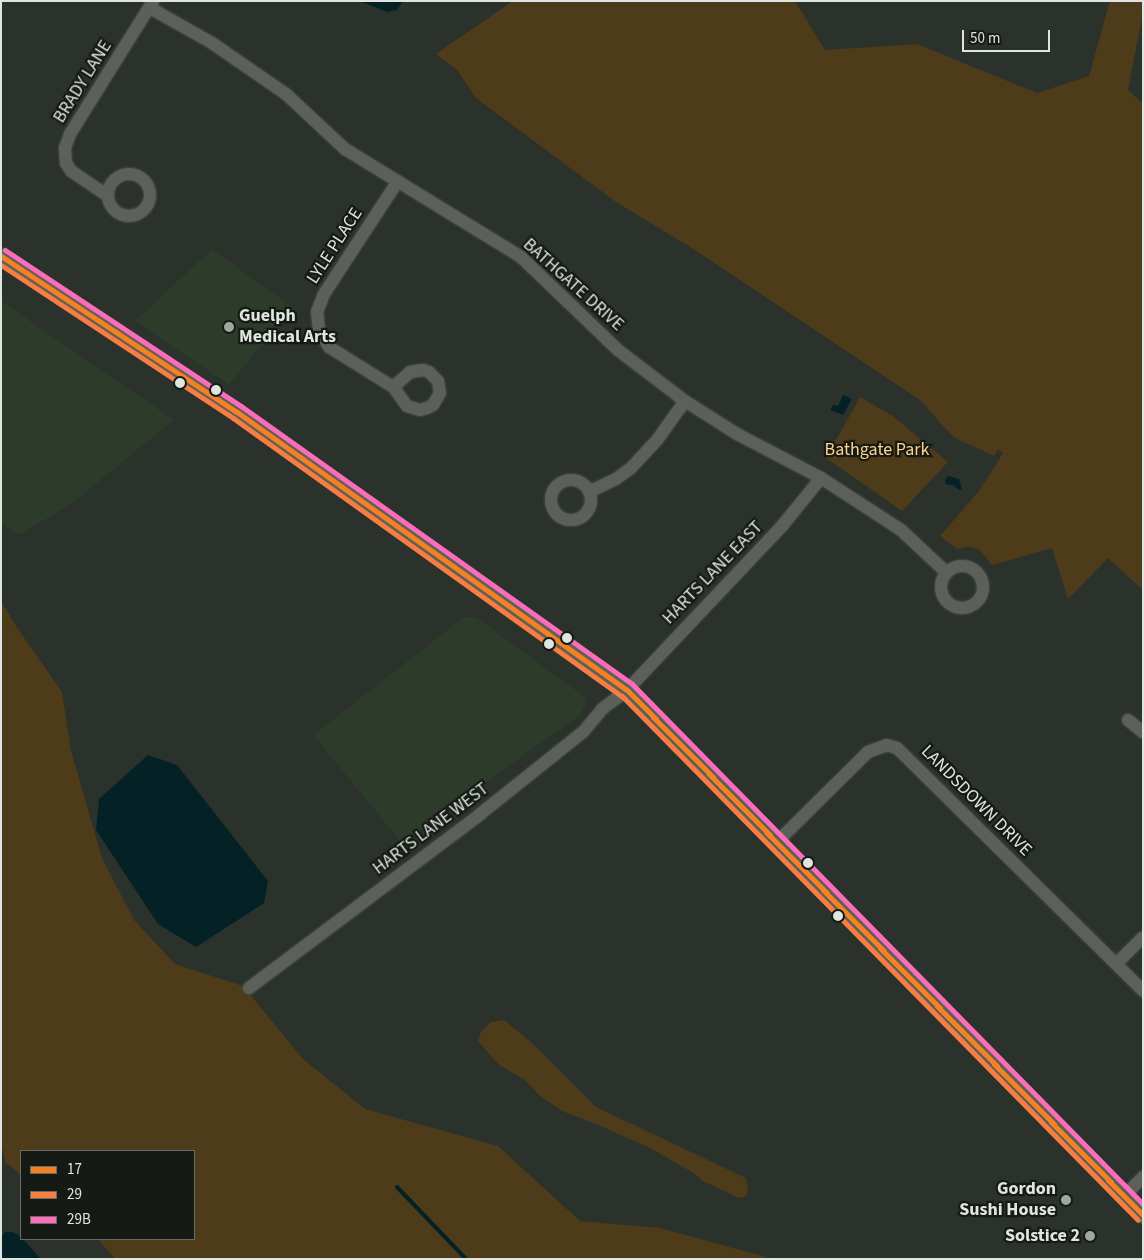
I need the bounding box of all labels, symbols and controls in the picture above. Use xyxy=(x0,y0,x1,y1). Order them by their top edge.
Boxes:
scale bar xyxy=(964,20,1052,52)
text: 50 m xyxy=(970,28,1000,49)
street label: BRADY LANE xyxy=(49,37,117,127)
street label: LYLE PLACE xyxy=(302,204,368,288)
street label: BATHGATE DRIVE xyxy=(518,234,628,336)
place label: Guelph Medical Arts xyxy=(239,306,336,348)
marker: Guelph Medical Arts xyxy=(223,321,235,333)
unlabelled marker xyxy=(175,378,185,388)
unlabelled marker xyxy=(211,385,221,395)
park label: Bathgate Park xyxy=(825,439,929,461)
street label: HARTS LANE EAST xyxy=(658,517,768,629)
unlabelled marker xyxy=(562,633,572,643)
unlabelled marker xyxy=(544,639,554,649)
street label: LANDSDOWN DRIVE xyxy=(916,741,1036,861)
street label: HARTS LANE WEST xyxy=(369,778,493,880)
unlabelled marker xyxy=(803,858,813,868)
unlabelled marker xyxy=(833,911,843,921)
legend xyxy=(20,1150,195,1240)
text: 17 xyxy=(67,1159,82,1180)
place label: Gordon Sushi House xyxy=(959,1179,1056,1222)
text: 29 xyxy=(67,1184,82,1205)
marker: Gordon Sushi House xyxy=(1060,1194,1072,1206)
text: 29B xyxy=(67,1209,91,1230)
place label: Solstice 2 xyxy=(1005,1225,1080,1247)
marker: Solstice 2 xyxy=(1084,1230,1096,1242)

